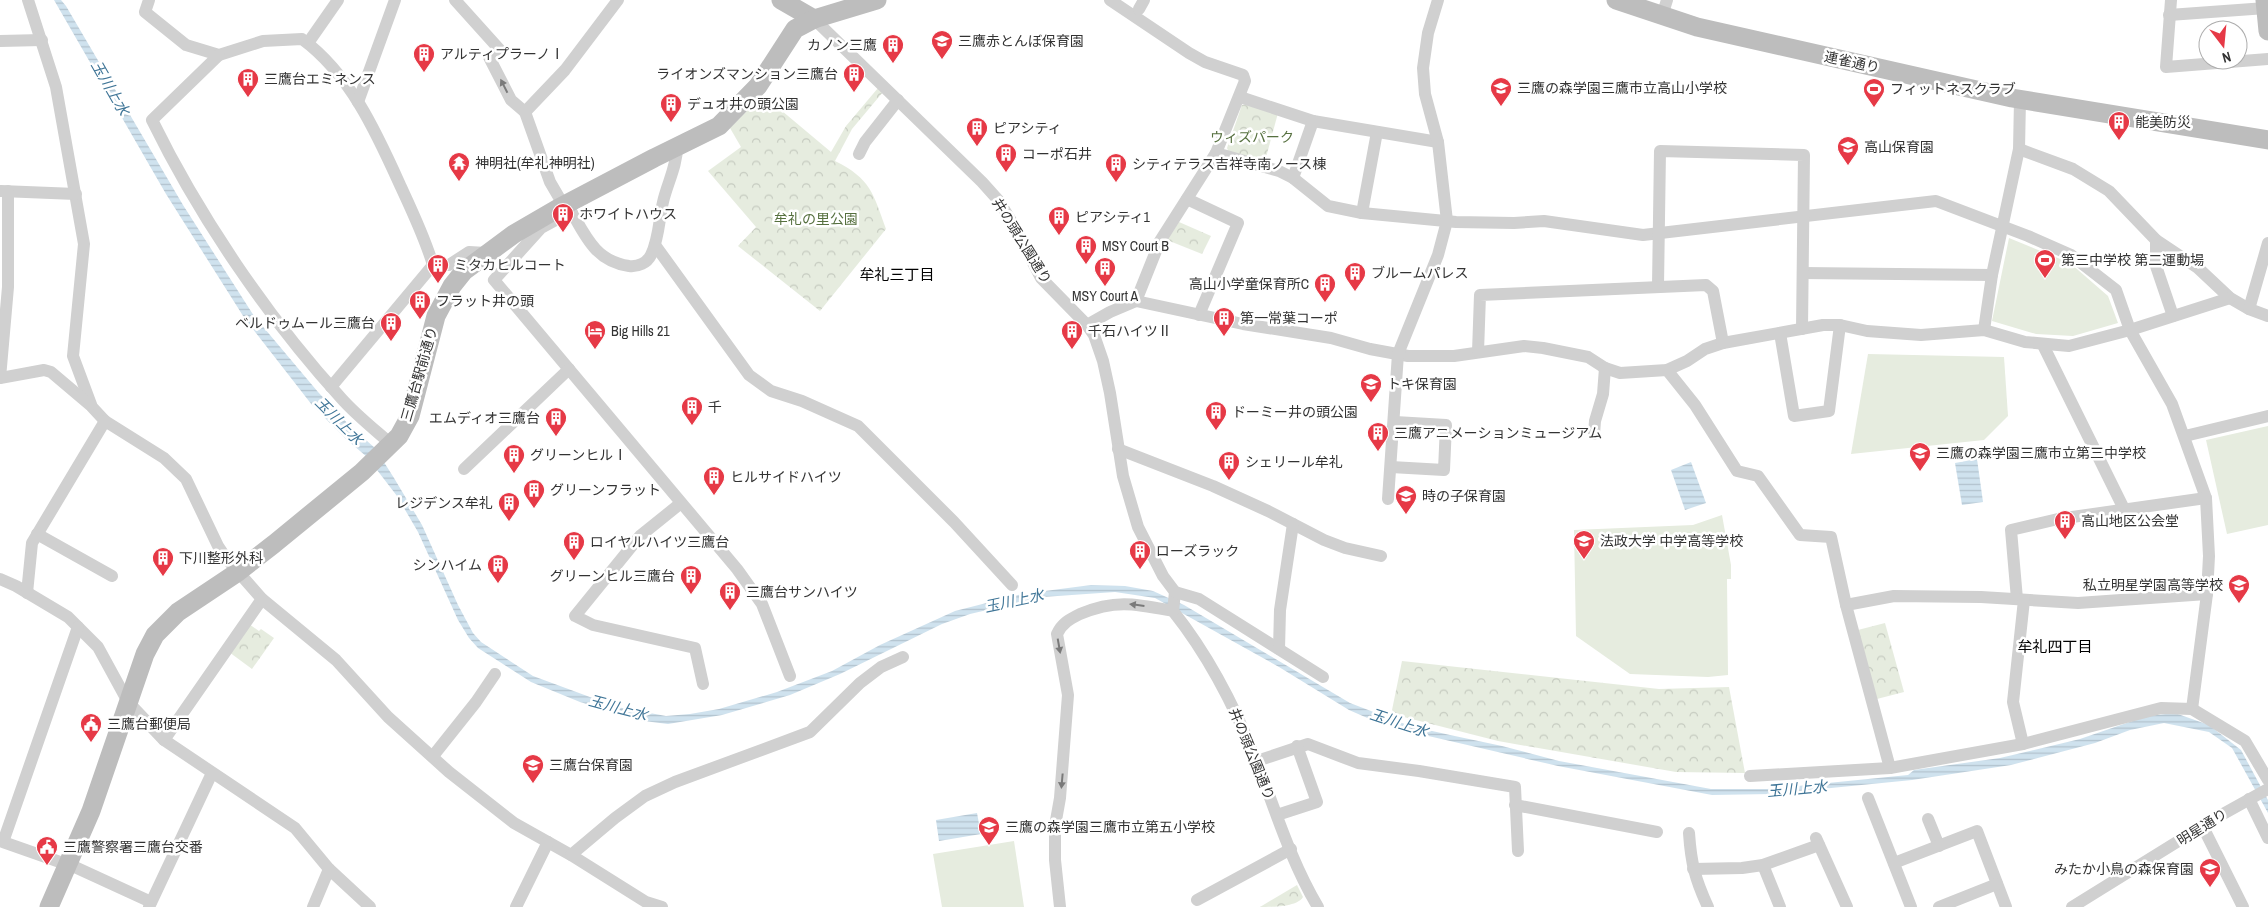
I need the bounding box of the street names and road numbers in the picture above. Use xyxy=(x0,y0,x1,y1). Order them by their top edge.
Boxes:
street label: 連雀通り xyxy=(1823,47,1881,77)
street label: 井の頭公園通り xyxy=(988,195,1056,287)
street label: 三鷹台駅前通り xyxy=(397,324,441,424)
street label: 井の頭公園通り xyxy=(1225,705,1279,803)
street label: 明星通り xyxy=(2173,805,2231,849)

